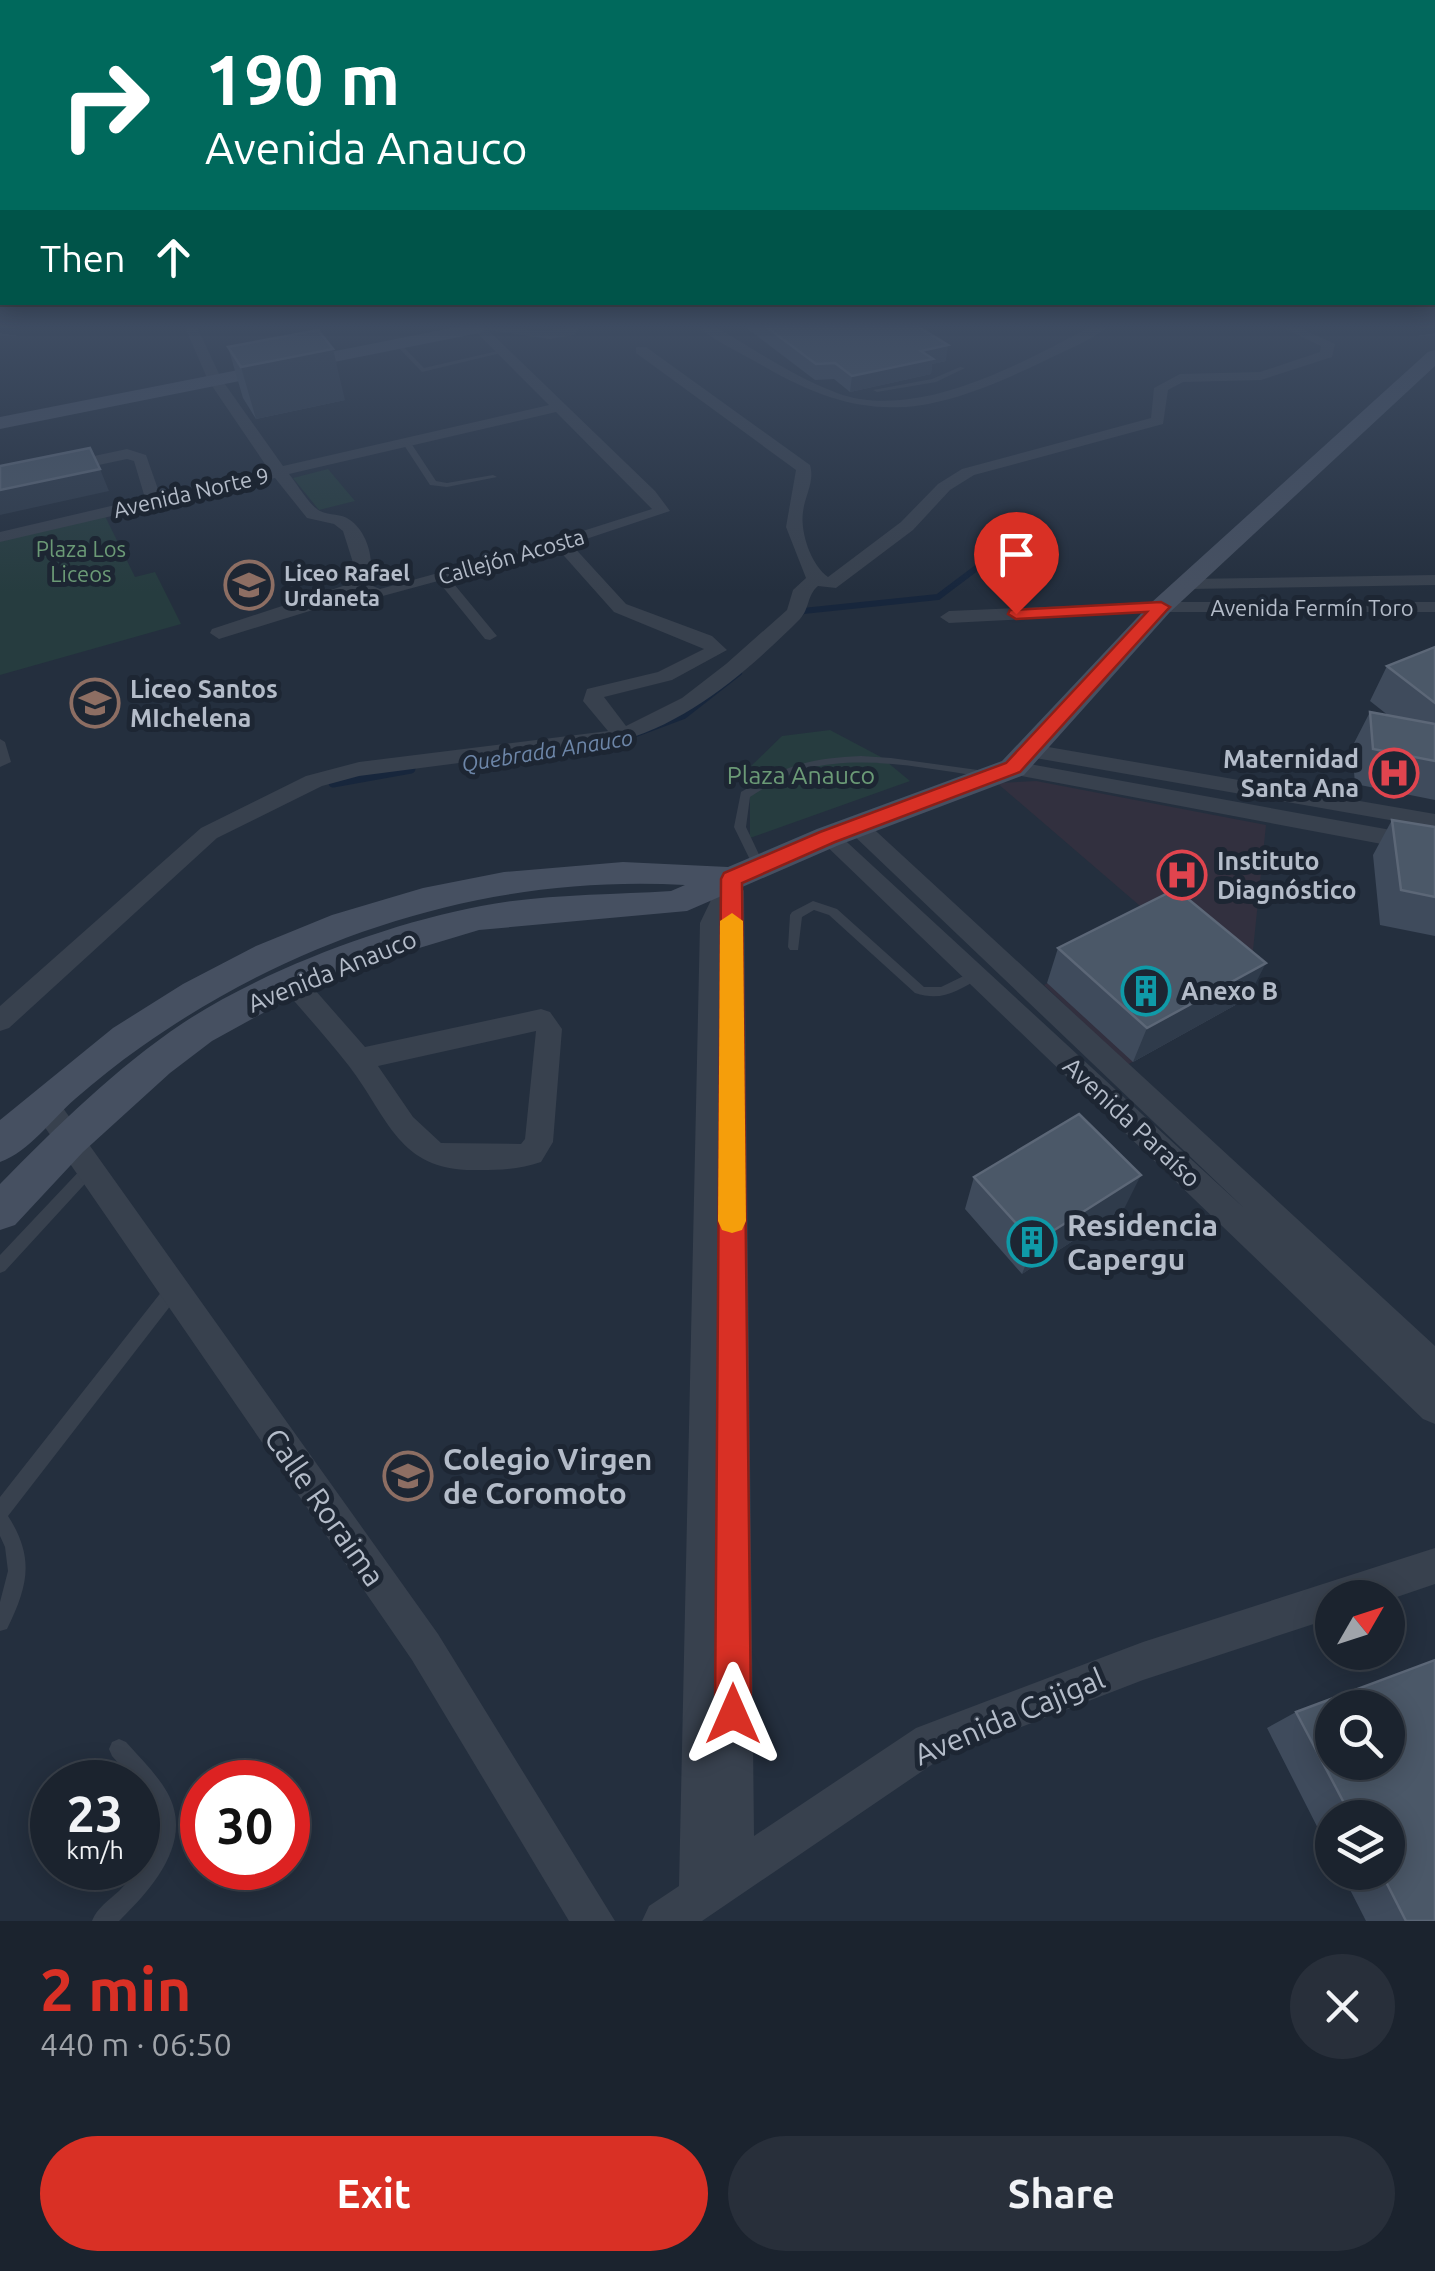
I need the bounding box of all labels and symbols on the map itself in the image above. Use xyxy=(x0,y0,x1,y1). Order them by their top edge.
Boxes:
street label: Avenida Norte 9 xyxy=(111,462,271,522)
pin xyxy=(974,512,1059,615)
street label: Callejón Acosta xyxy=(435,523,587,589)
park label: Plaza Los Liceos xyxy=(36,536,126,586)
school or university icon: Liceo Rafael Urdaneta xyxy=(223,559,275,611)
place label: Liceo Rafael Urdaneta xyxy=(284,560,410,610)
street label: Avenida Fermín Toro xyxy=(1210,595,1414,620)
place label: Liceo Santos MIchelena xyxy=(130,675,278,732)
school or university icon: Liceo Santos MIchelena xyxy=(69,677,121,729)
water label: Quebrada Anauco xyxy=(460,724,635,776)
place label: Maternidad Santa Ana xyxy=(1223,745,1359,802)
hospital icon: Maternidad Santa Ana xyxy=(1368,747,1420,799)
park label: Plaza Anauco xyxy=(727,761,875,789)
place label: Instituto Diagnóstico xyxy=(1217,847,1357,904)
hospital icon: Instituto Diagnóstico xyxy=(1156,849,1208,901)
street label: Avenida Anauco xyxy=(244,924,420,1018)
building icon: Anexo B xyxy=(1120,965,1172,1017)
place label: Anexo B xyxy=(1181,977,1278,1005)
street label: Avenida Paraíso xyxy=(1058,1051,1206,1193)
place label: Residencia Capergu xyxy=(1067,1208,1218,1276)
building icon: Residencia Capergu xyxy=(1006,1216,1058,1268)
street label: Calle Roraima xyxy=(258,1422,392,1592)
place label: Colegio Virgen de Coromoto xyxy=(443,1442,652,1510)
school or university icon: Colegio Virgen de Coromoto xyxy=(382,1450,434,1502)
north arrow xyxy=(1315,1580,1405,1670)
street label: Avenida Cajigal xyxy=(909,1661,1109,1771)
position arrow xyxy=(681,1662,785,1766)
speed limit sign: 30 xyxy=(180,1760,310,1890)

